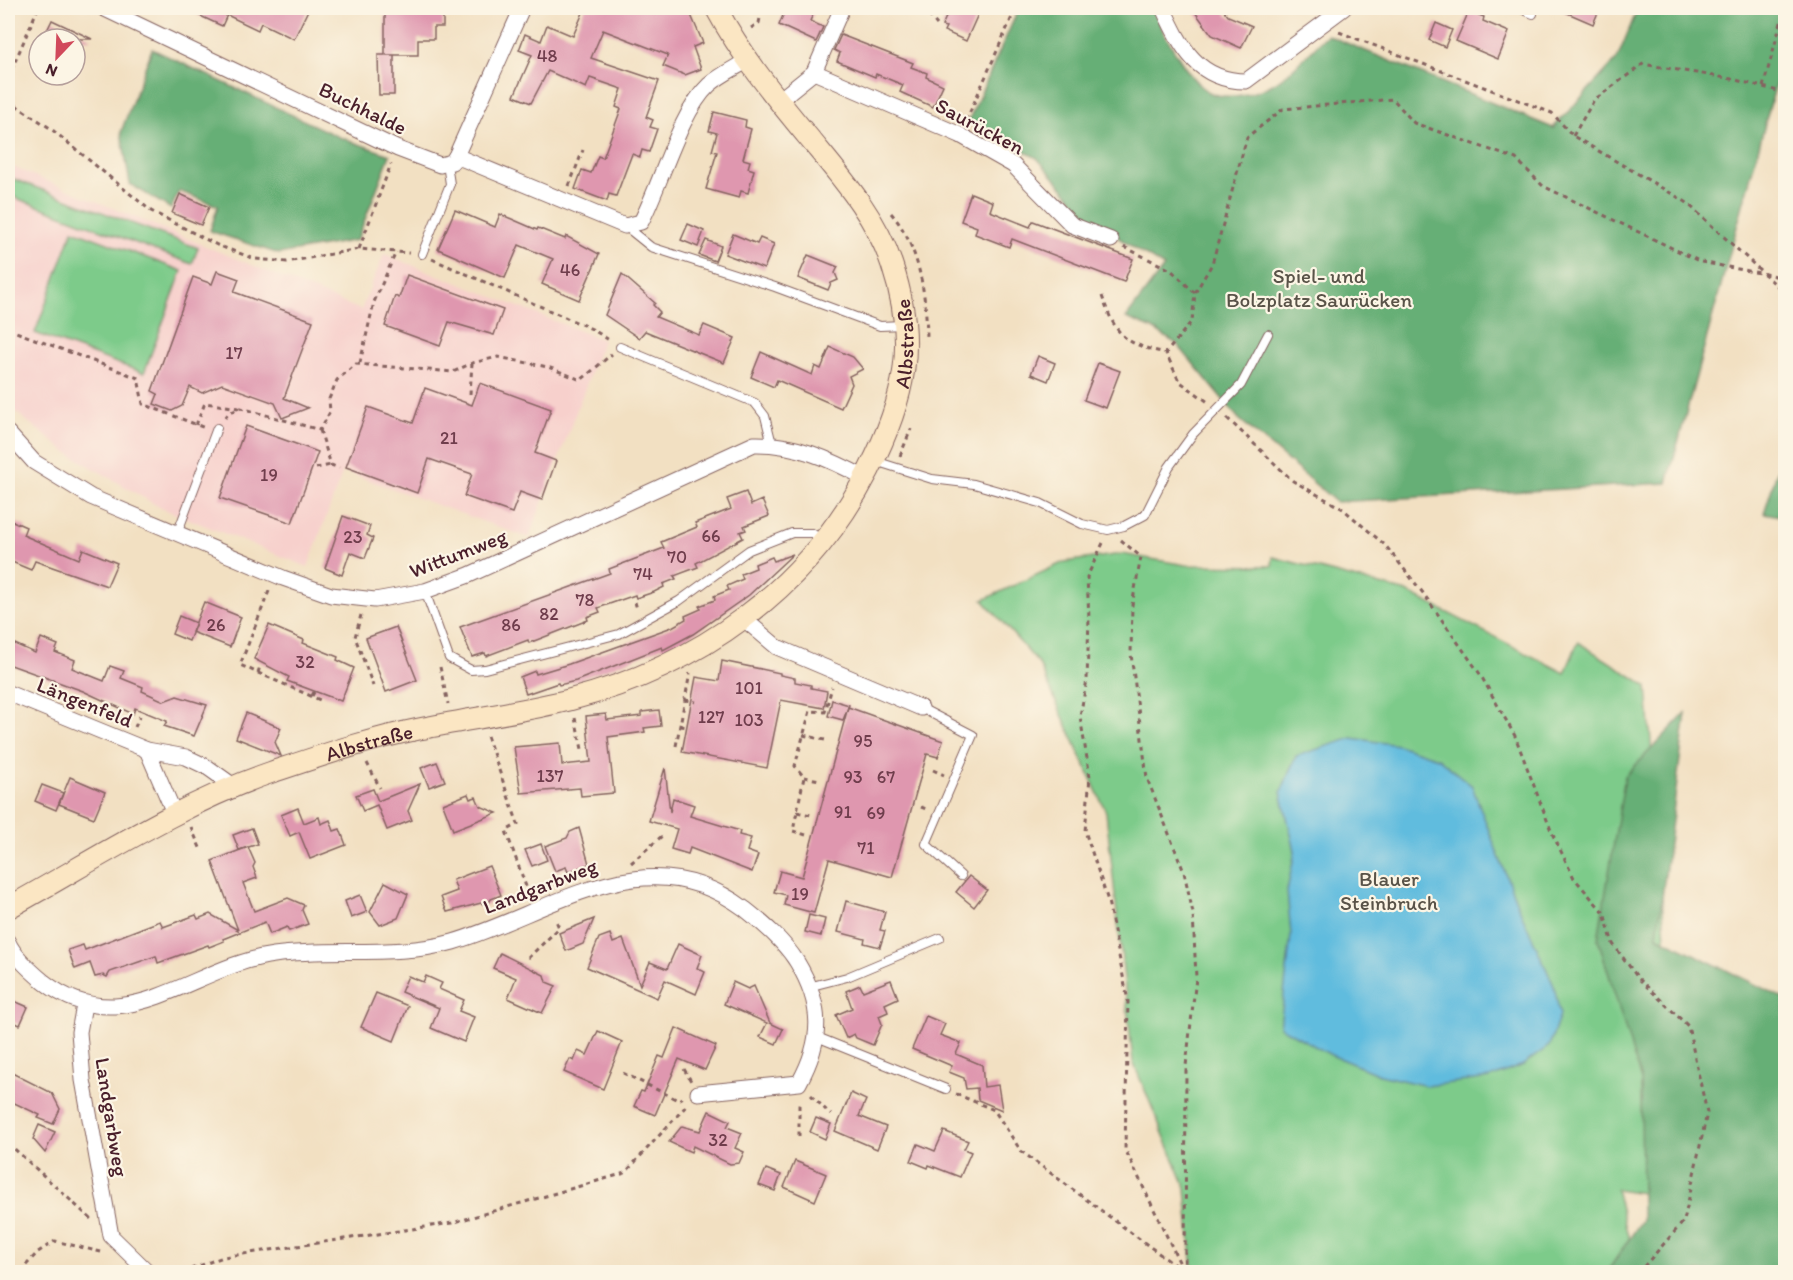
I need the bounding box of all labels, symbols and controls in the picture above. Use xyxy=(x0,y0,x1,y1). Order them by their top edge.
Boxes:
north arrow xyxy=(27,27,87,87)
house number: 48 xyxy=(537,45,557,67)
text: N xyxy=(43,59,60,81)
street label: Buchhalde xyxy=(315,76,411,140)
street label: Saurücken xyxy=(932,92,1029,160)
house number: 46 xyxy=(560,259,580,281)
park label: Spiel- und Bolzplatz Saurücken xyxy=(1226,263,1412,312)
street label: Albstraße xyxy=(888,297,918,390)
house number: 17 xyxy=(225,342,243,364)
house number: 21 xyxy=(440,427,458,449)
house number: 19 xyxy=(260,464,278,486)
street label: Wittumweg xyxy=(406,523,511,583)
house number: 66 xyxy=(701,525,721,547)
house number: 23 xyxy=(343,526,363,548)
house number: 70 xyxy=(667,546,687,568)
house number: 74 xyxy=(633,563,653,585)
house number: 78 xyxy=(576,589,595,611)
house number: 82 xyxy=(539,603,559,625)
house number: 26 xyxy=(207,614,226,636)
house number: 86 xyxy=(501,614,521,636)
house number: 32 xyxy=(295,651,315,673)
street label: Längenfeld xyxy=(33,671,137,733)
house number: 101 xyxy=(735,677,763,699)
house number: 127 xyxy=(698,706,724,728)
house number: 103 xyxy=(734,709,764,731)
street label: Albstraße xyxy=(322,718,415,766)
house number: 95 xyxy=(854,730,872,752)
house number: 137 xyxy=(536,765,564,787)
house number: 93 xyxy=(843,766,863,788)
house number: 67 xyxy=(877,766,895,788)
house number: 91 xyxy=(834,801,852,823)
house number: 69 xyxy=(867,802,885,824)
house number: 71 xyxy=(857,837,875,859)
street label: Landgarbweg xyxy=(479,853,601,919)
park label: Blauer Steinbruch xyxy=(1340,866,1438,915)
house number: 19 xyxy=(791,883,809,905)
street label: Landgarbweg xyxy=(90,1056,134,1179)
house number: 32 xyxy=(708,1129,728,1151)

